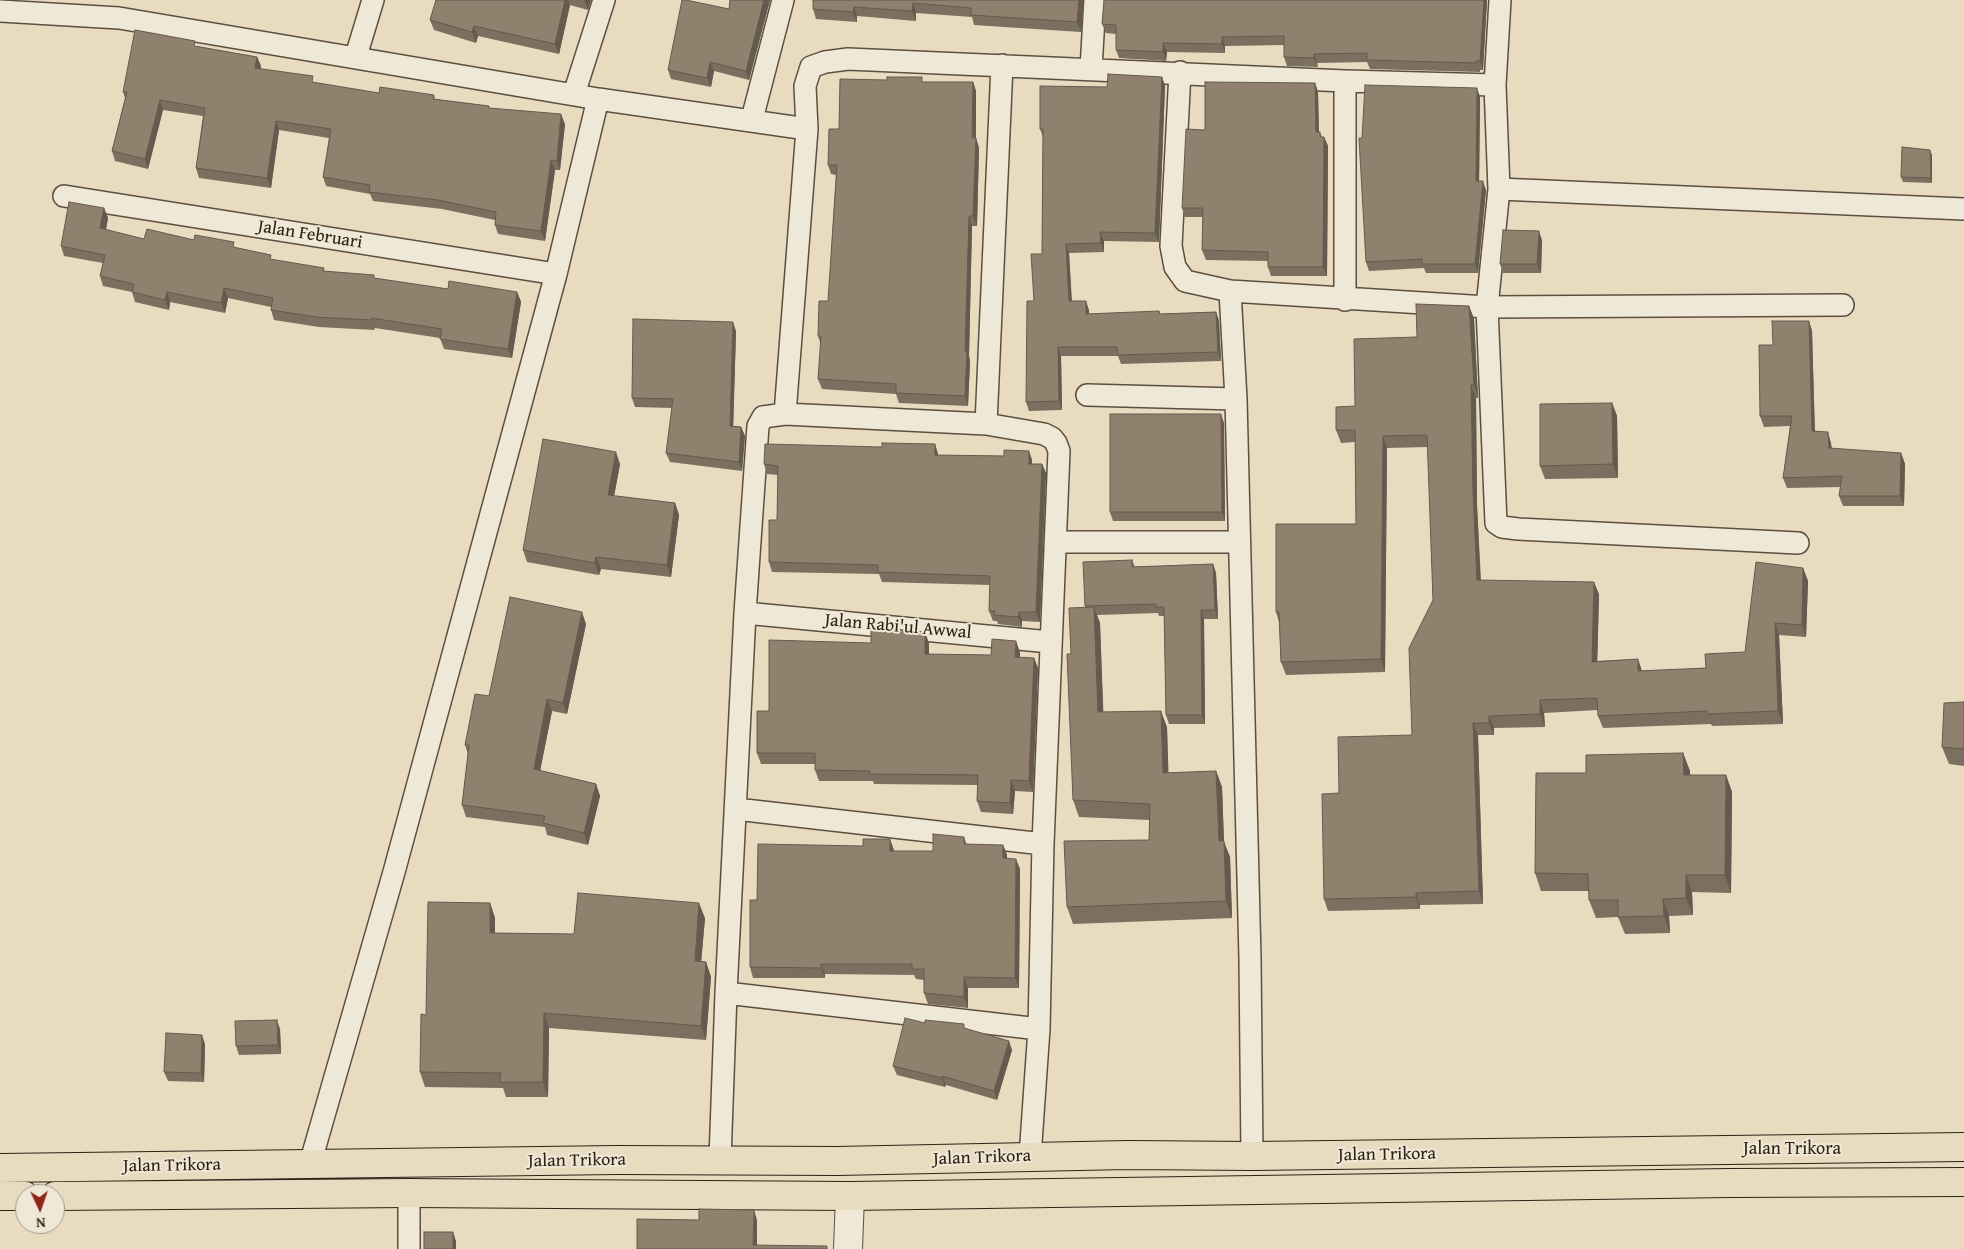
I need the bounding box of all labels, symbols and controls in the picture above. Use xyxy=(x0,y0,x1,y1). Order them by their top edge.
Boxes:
street label: Jalan Februari xyxy=(256,216,364,254)
street label: Jalan Rabi'ul Awwal xyxy=(824,610,972,644)
street label: Jalan Trikora xyxy=(1743,1138,1841,1160)
street label: Jalan Trikora xyxy=(1338,1143,1436,1167)
street label: Jalan Trikora xyxy=(933,1145,1031,1171)
street label: Jalan Trikora xyxy=(528,1149,626,1173)
street label: Jalan Trikora xyxy=(123,1154,221,1178)
north arrow xyxy=(15,1184,65,1234)
text: N xyxy=(36,1213,46,1233)

